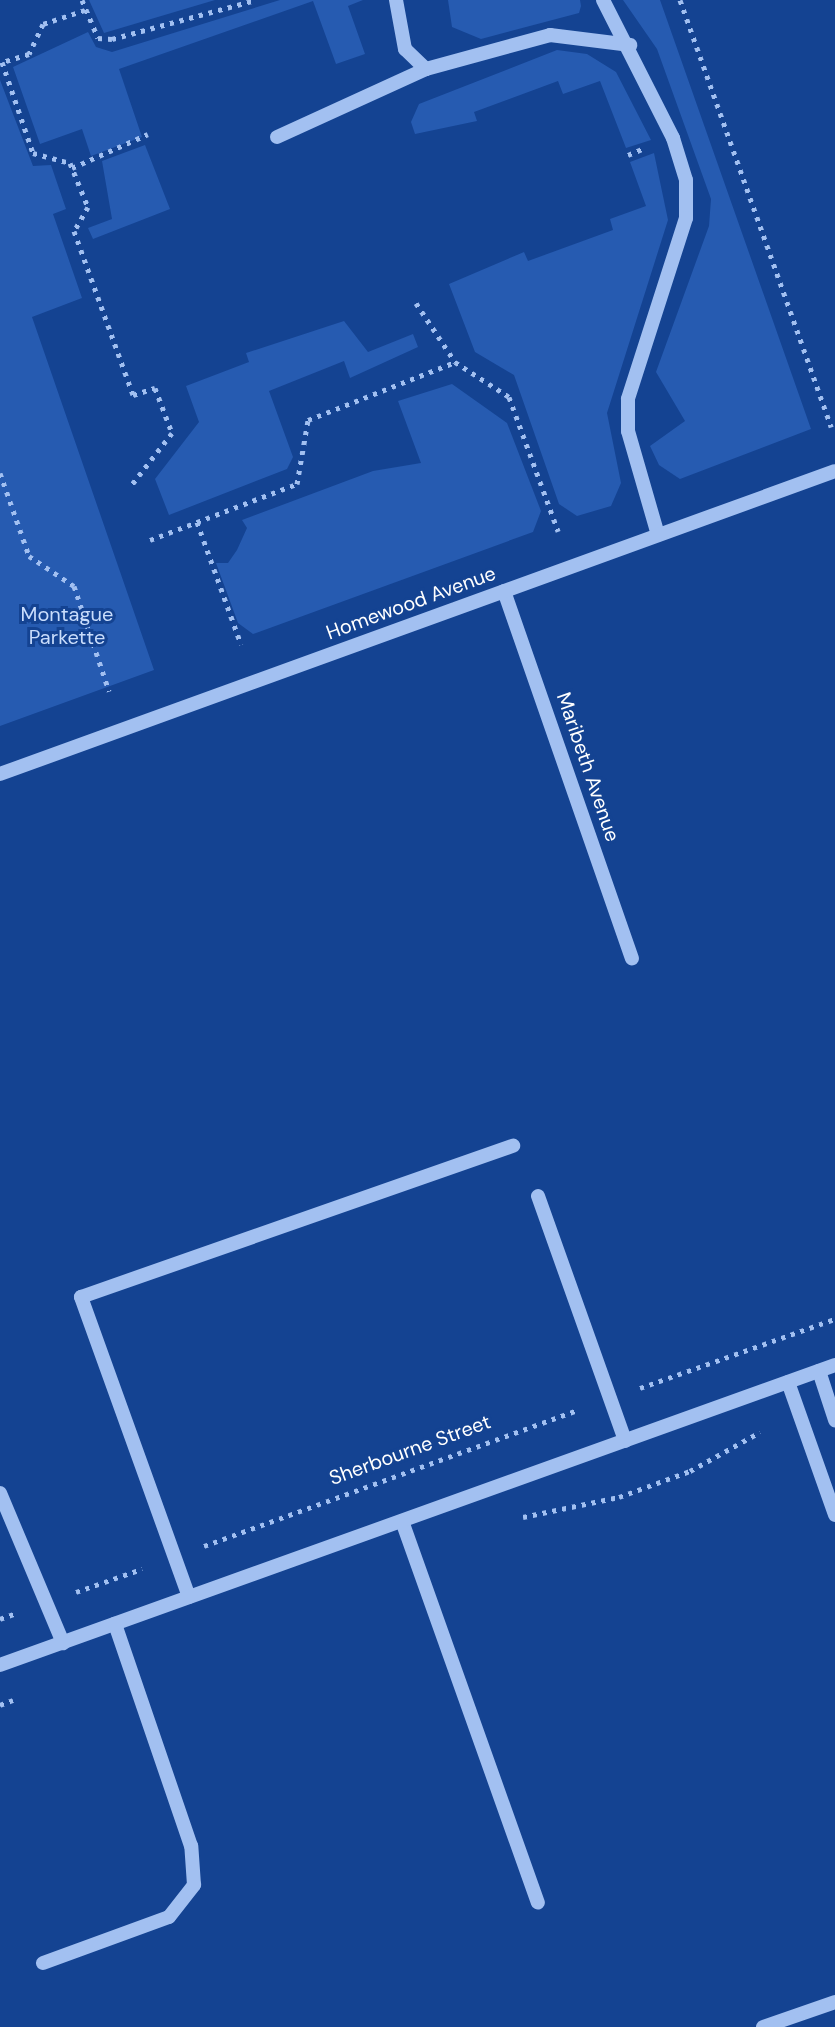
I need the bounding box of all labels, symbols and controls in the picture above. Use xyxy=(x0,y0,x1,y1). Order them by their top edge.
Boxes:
street label: Homewood Avenue xyxy=(323,561,499,645)
park label: Montague Parkette xyxy=(21,603,113,650)
street label: Maribeth Avenue xyxy=(551,689,625,845)
street label: Sherbourne Street xyxy=(326,1410,494,1490)

